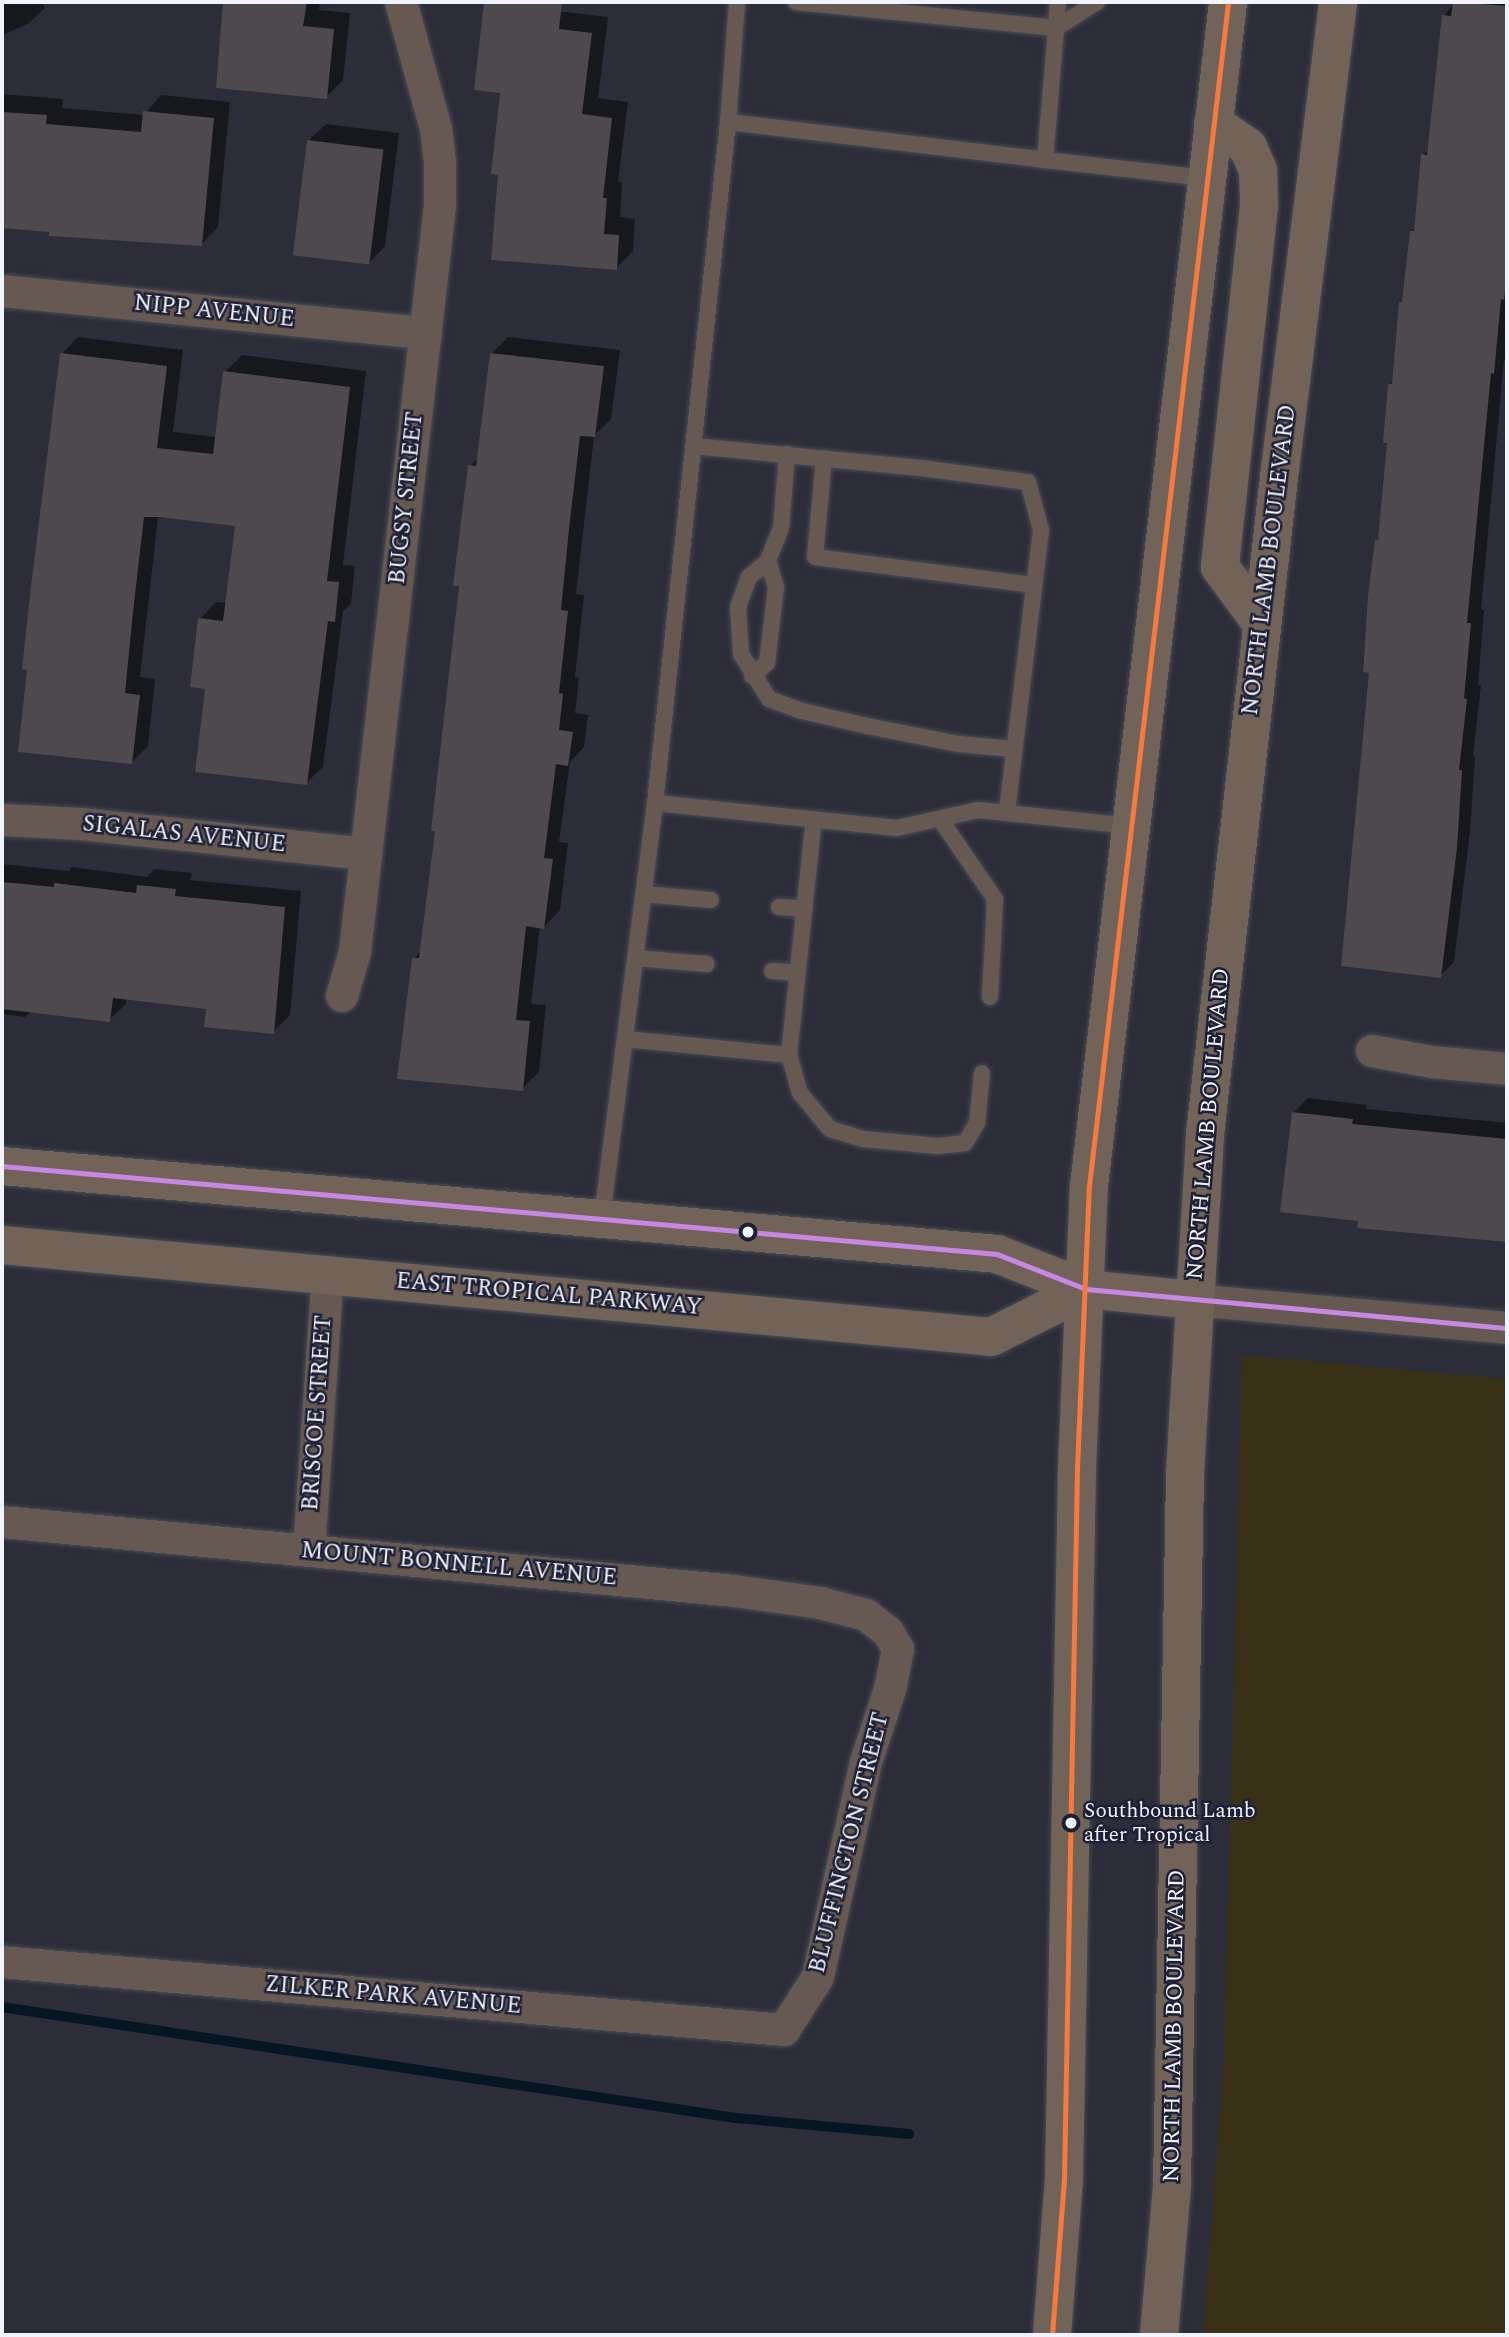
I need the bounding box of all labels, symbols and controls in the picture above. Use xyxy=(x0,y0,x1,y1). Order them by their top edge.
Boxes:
street label: NIPP AVENUE xyxy=(132,290,296,334)
street label: NORTH LAMB BOULEVARD xyxy=(1237,403,1303,717)
street label: BUGSY STREET xyxy=(384,410,430,586)
street label: SIGALAS AVENUE xyxy=(81,811,287,859)
street label: NORTH LAMB BOULEVARD xyxy=(1182,967,1236,1281)
unlabelled marker xyxy=(741,1225,755,1239)
street label: EAST TROPICAL PARKWAY xyxy=(395,1268,703,1322)
street label: BRISCOE STREET xyxy=(297,1314,339,1512)
street label: MOUNT BONNELL AVENUE xyxy=(300,1537,618,1593)
street label: BLUFFINGTON STREET xyxy=(804,1710,896,1976)
place label: Southbound Lamb after Tropical xyxy=(1084,1798,1255,1848)
marker: Southbound Lamb after Tropical xyxy=(1064,1816,1078,1830)
street label: NORTH LAMB BOULEVARD xyxy=(1158,1869,1192,2183)
street label: ZILKER PARK AVENUE xyxy=(264,1971,522,2021)

